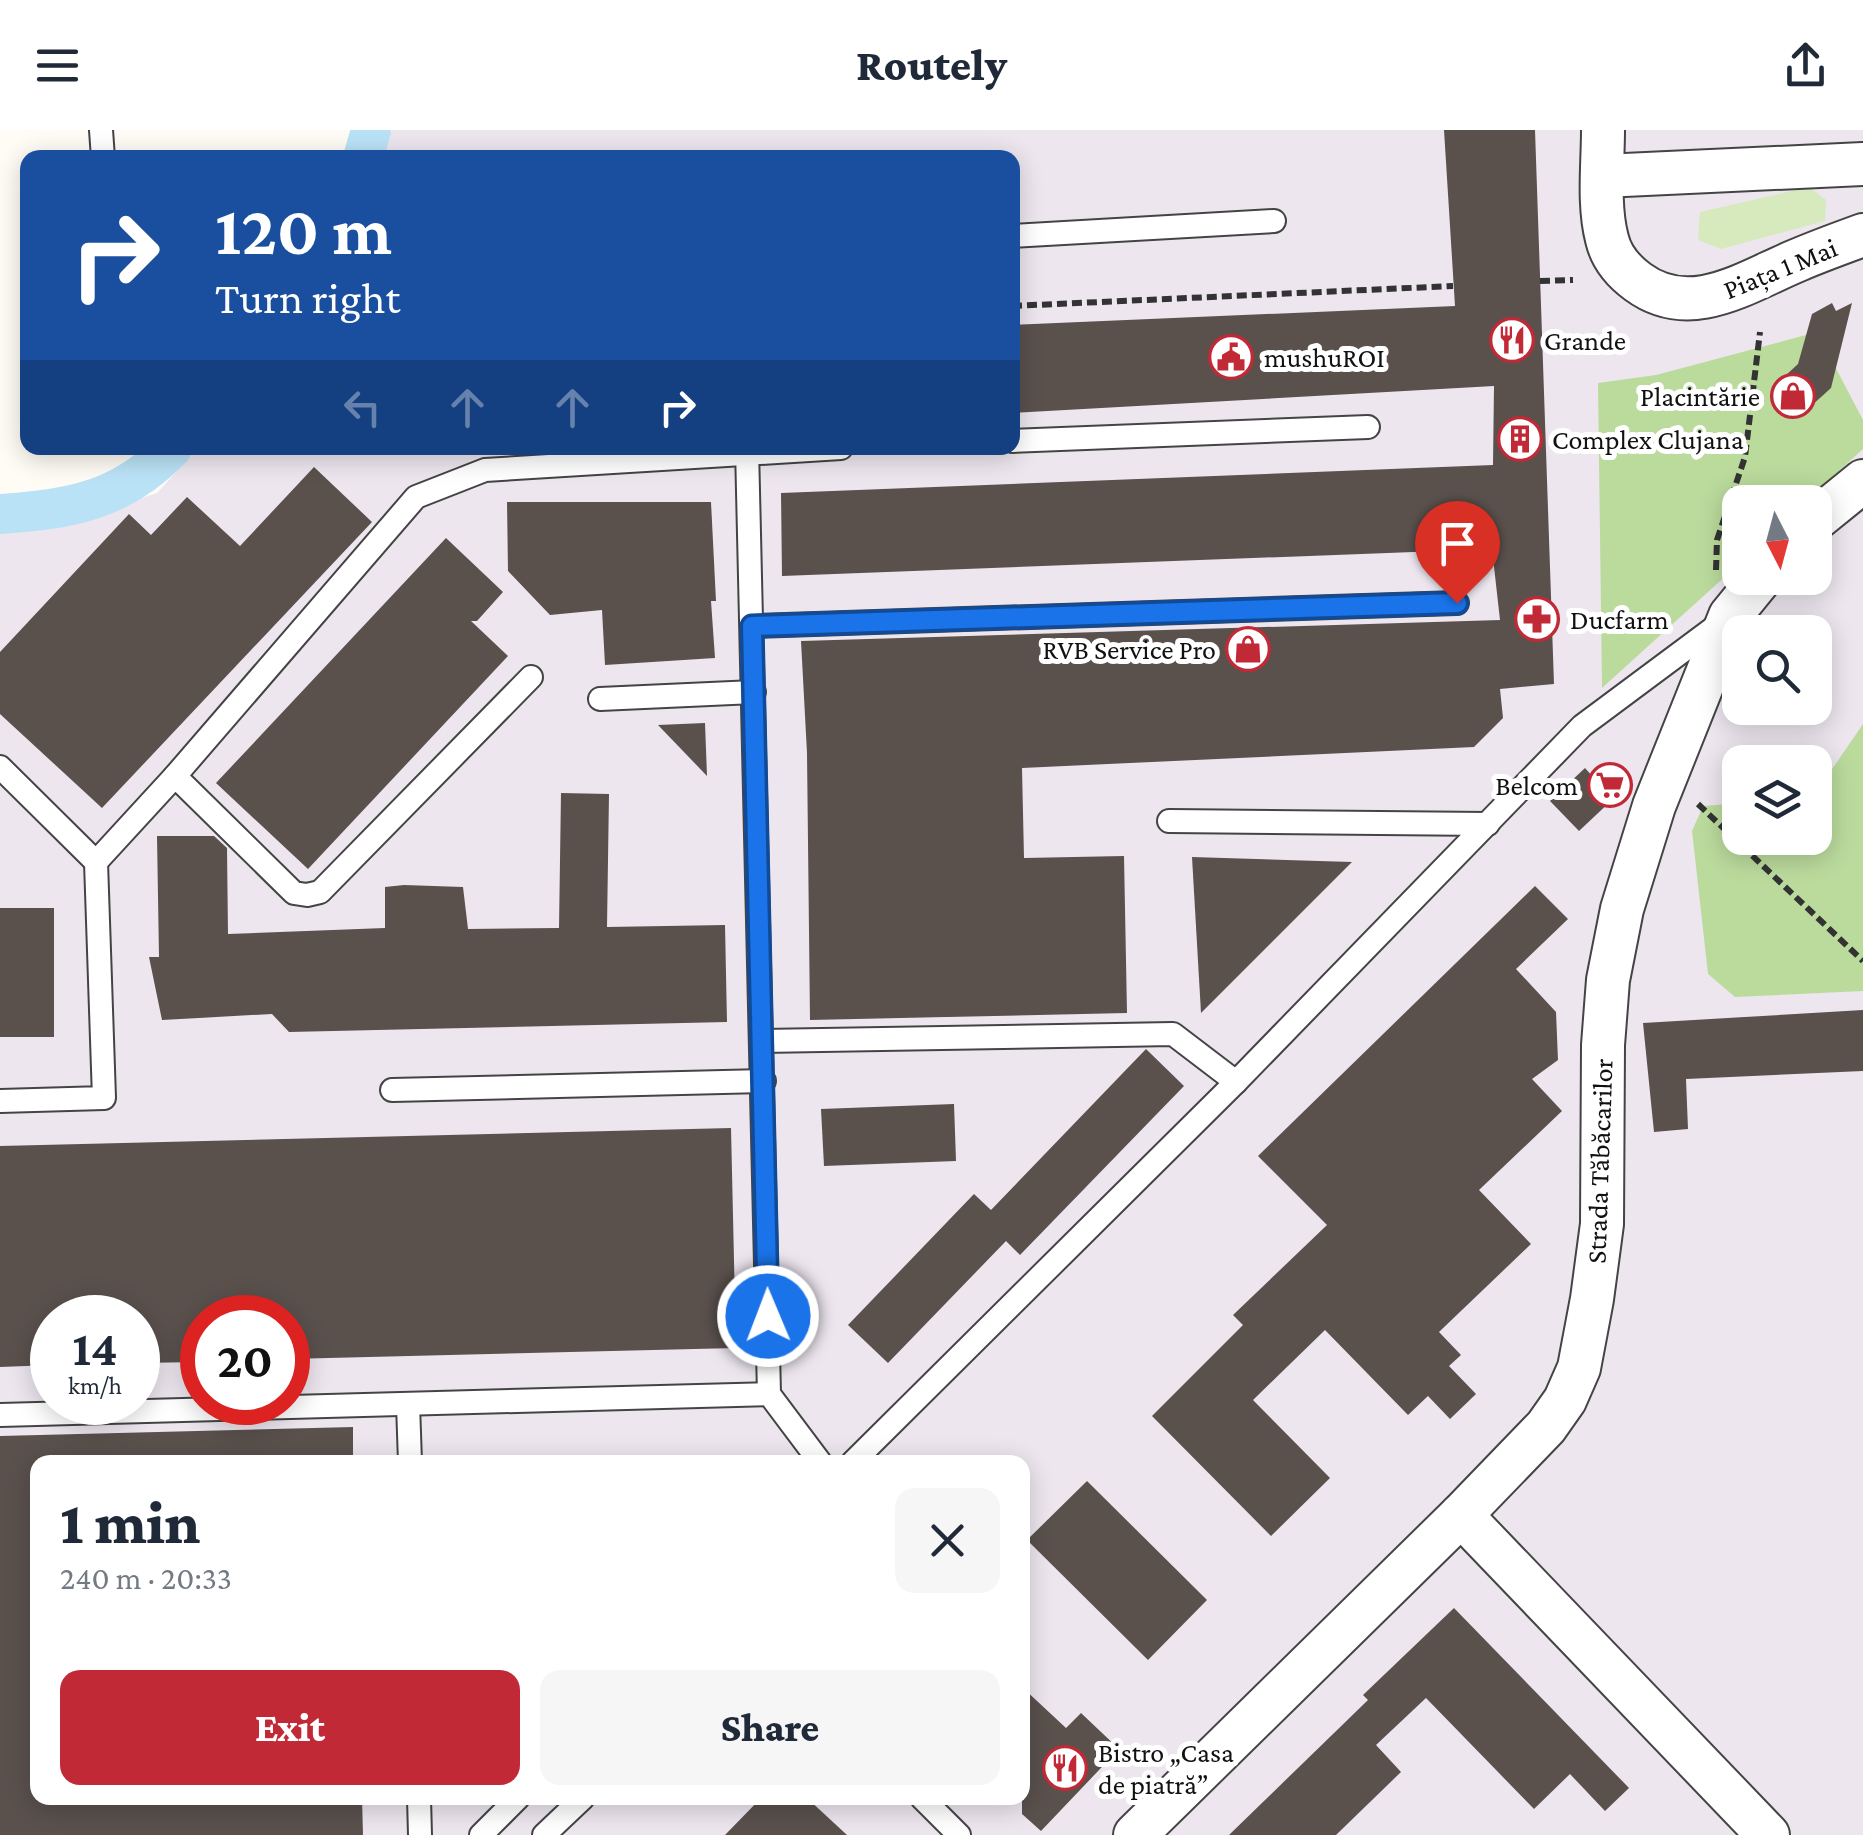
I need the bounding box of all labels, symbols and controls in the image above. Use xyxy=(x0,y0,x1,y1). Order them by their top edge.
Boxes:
icon: menu xyxy=(30,38,85,93)
icon: share xyxy=(1778,38,1833,93)
text: Routely xyxy=(856,40,1007,90)
icon: right xyxy=(50,190,180,320)
text: 120 m xyxy=(215,191,392,269)
street label: Piața 1 Mai xyxy=(1719,232,1842,307)
text: Turn right xyxy=(215,273,400,323)
restaurant icon: Grande xyxy=(1489,317,1535,363)
place label: Grande xyxy=(1544,325,1626,356)
public building icon: mushuROI xyxy=(1208,334,1254,380)
place label: mushuROI xyxy=(1264,342,1385,373)
shop icon: Placintărie xyxy=(1770,373,1816,419)
icon: left xyxy=(335,380,390,435)
icon: ahead xyxy=(440,380,495,435)
icon: ahead xyxy=(545,380,600,435)
icon: right xyxy=(650,380,705,435)
place label: Placintărie xyxy=(1640,381,1760,412)
building icon: Complex Clujana xyxy=(1497,416,1543,462)
place label: Complex Clujana xyxy=(1552,424,1744,455)
north arrow xyxy=(1722,485,1832,595)
map controls xyxy=(1722,485,1832,855)
pin xyxy=(1415,501,1500,604)
icon: arrive xyxy=(1430,516,1485,571)
pharmacy icon: Ducfarm xyxy=(1514,596,1560,642)
place label: Ducfarm xyxy=(1570,604,1669,635)
button: search xyxy=(1722,615,1832,725)
shop icon: RVB Service Pro xyxy=(1225,626,1271,672)
place label: RVB Service Pro xyxy=(1042,634,1216,665)
button: layers xyxy=(1722,745,1832,855)
supermarket icon: Belcom xyxy=(1587,762,1633,808)
place label: Belcom xyxy=(1495,770,1578,801)
street label: Strada Tăbăcarilor xyxy=(1580,1058,1619,1264)
position arrow xyxy=(716,1264,820,1368)
speed limit sign: 20 xyxy=(180,1295,310,1425)
text: 14 xyxy=(72,1320,118,1376)
text: km/h xyxy=(68,1372,122,1399)
button: close xyxy=(895,1488,1000,1593)
text: 1 min xyxy=(60,1489,200,1556)
text: 240 m · 20:33 xyxy=(60,1560,232,1596)
button: Exit xyxy=(60,1670,520,1785)
button: Share xyxy=(540,1670,1000,1785)
place label: Bistro „Casa de piatră” xyxy=(1098,1737,1234,1800)
restaurant icon: Bistro „Casa de piatră” xyxy=(1042,1745,1088,1791)

